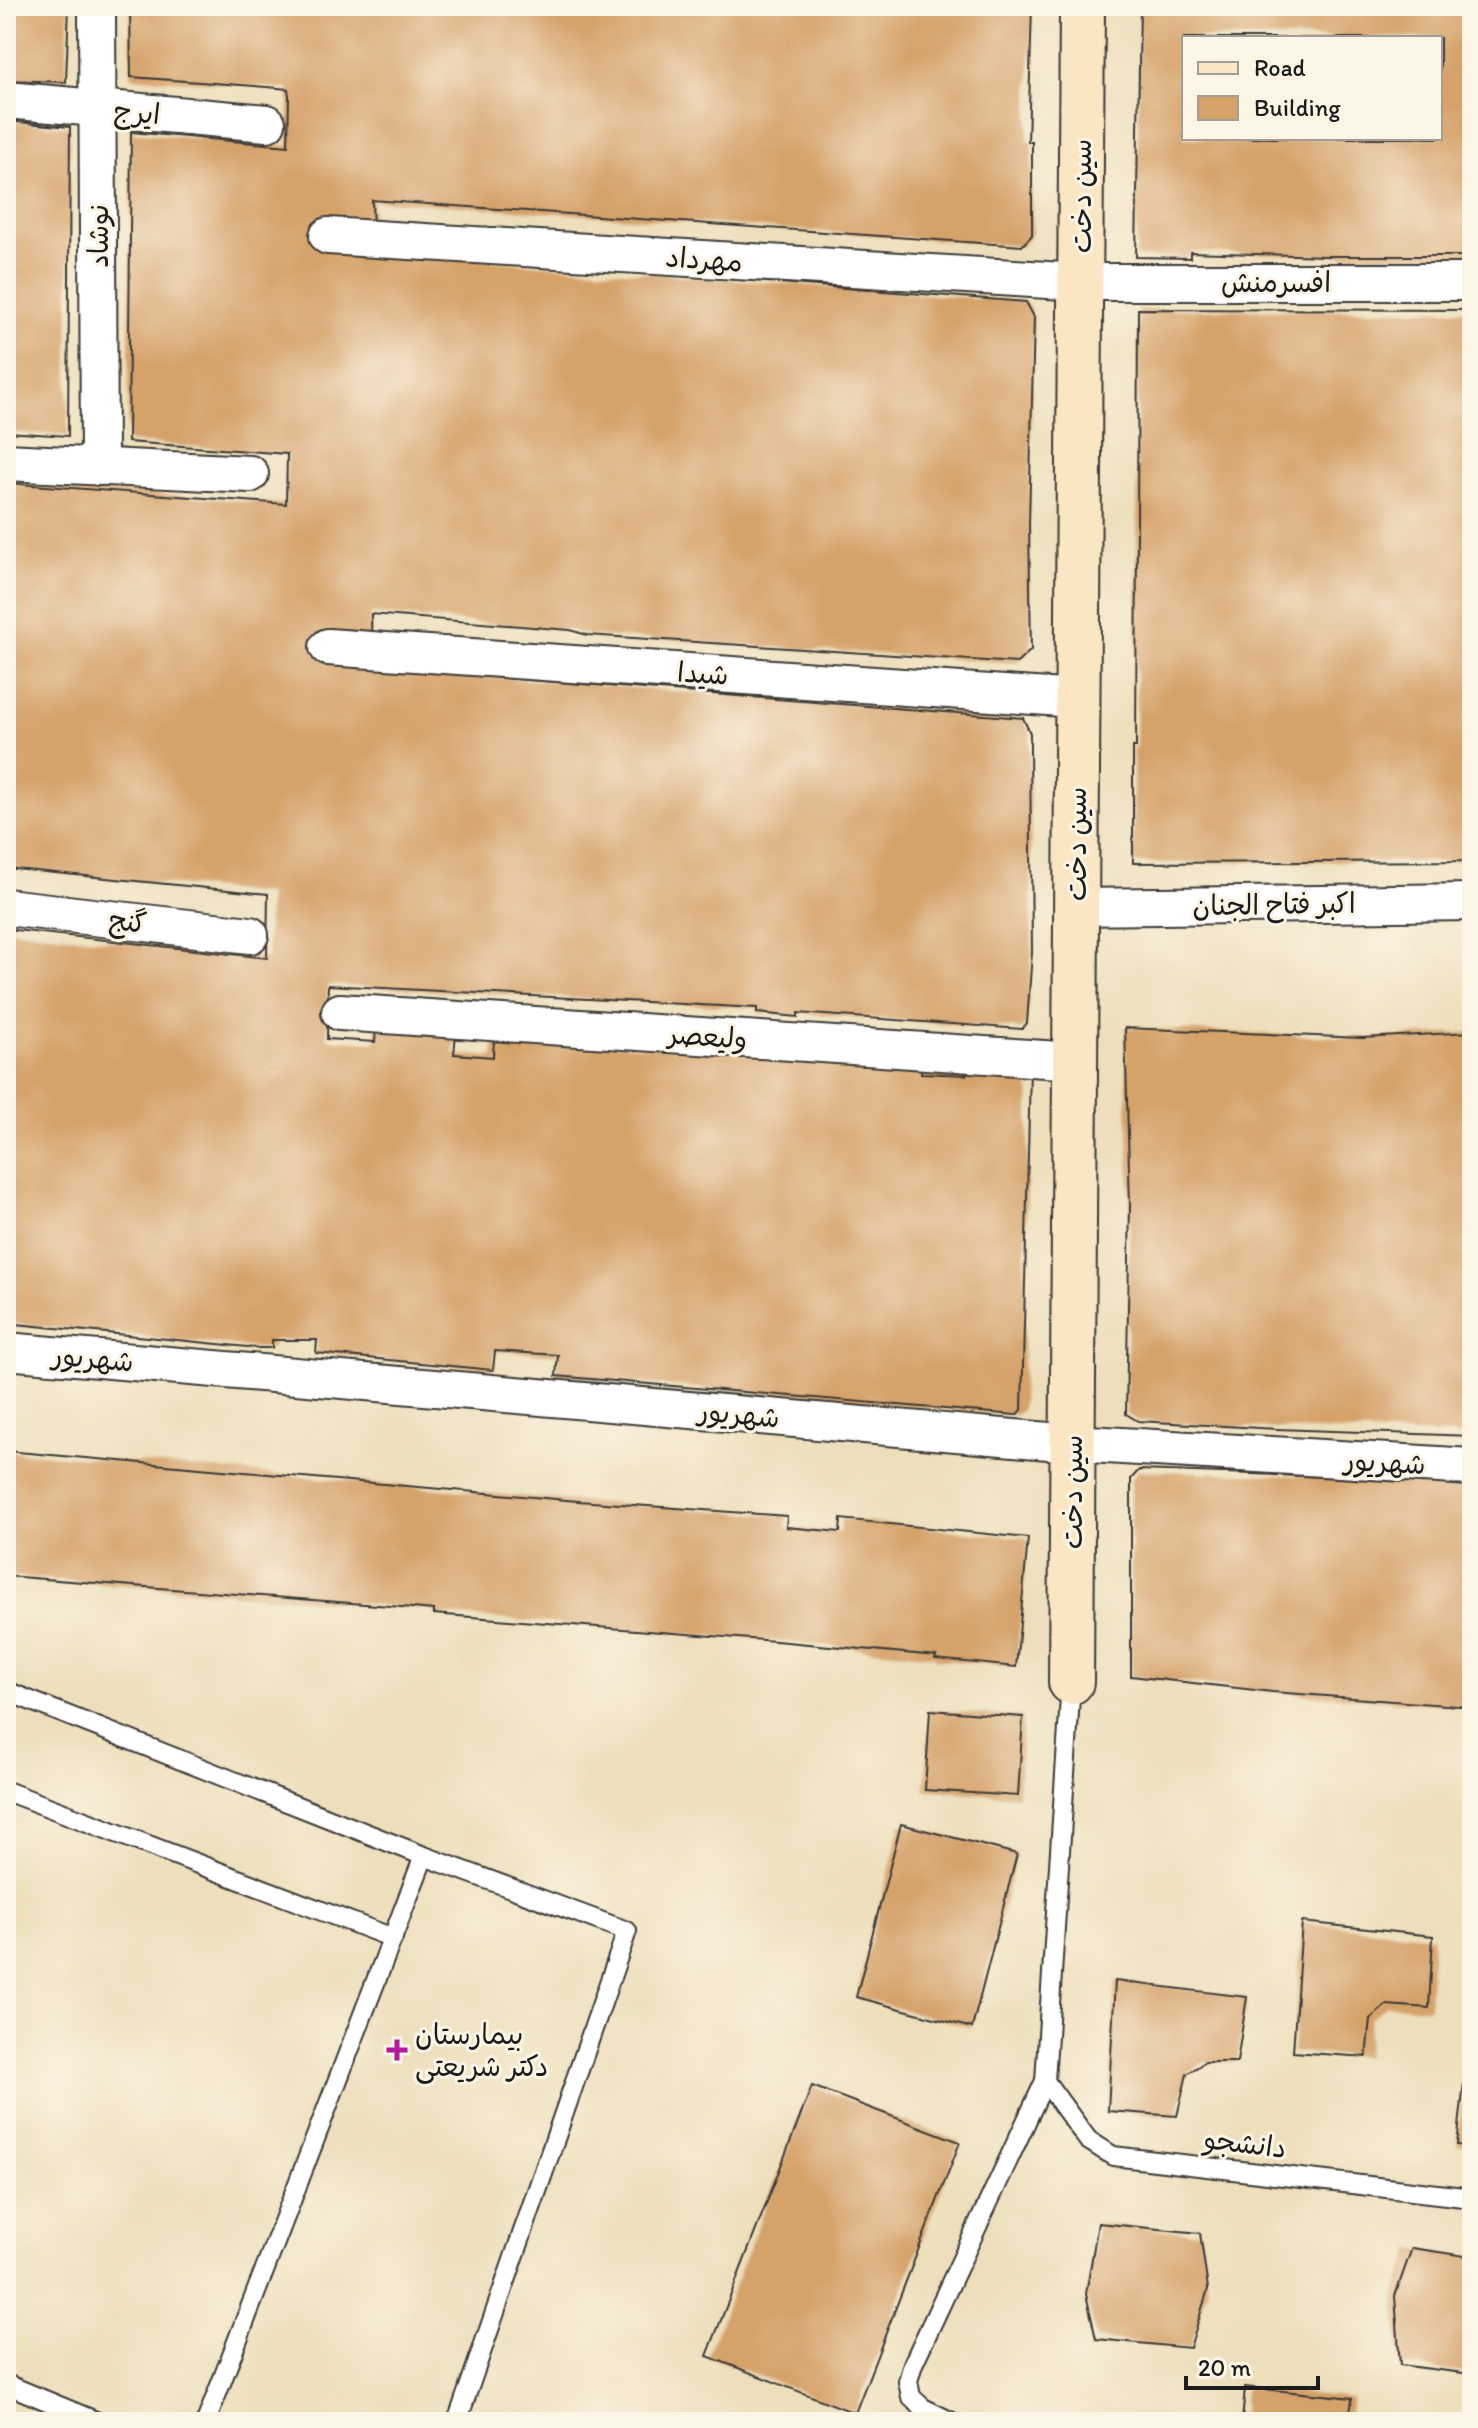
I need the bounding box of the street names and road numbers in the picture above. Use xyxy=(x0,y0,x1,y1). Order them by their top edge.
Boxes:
street label: ایرج xyxy=(112,93,162,133)
street label: سین دخت xyxy=(1064,139,1098,253)
street label: نوشاد xyxy=(81,204,115,268)
street label: مهرداد xyxy=(664,239,744,279)
street label: افسرمنش xyxy=(1221,265,1331,299)
street label: شیدا xyxy=(676,654,730,692)
street label: سین دخت xyxy=(1059,787,1093,901)
street label: اکبر فتاح الجنان xyxy=(1192,886,1356,924)
street label: گنج xyxy=(107,902,149,942)
street label: ولیعصر xyxy=(665,1016,749,1056)
street label: شهریور xyxy=(49,1337,135,1379)
street label: شهریور xyxy=(695,1393,781,1435)
street label: سین دخت xyxy=(1055,1435,1089,1549)
street label: شهریور xyxy=(1341,1443,1427,1482)
street label: دانشجو xyxy=(1201,2121,1288,2166)

